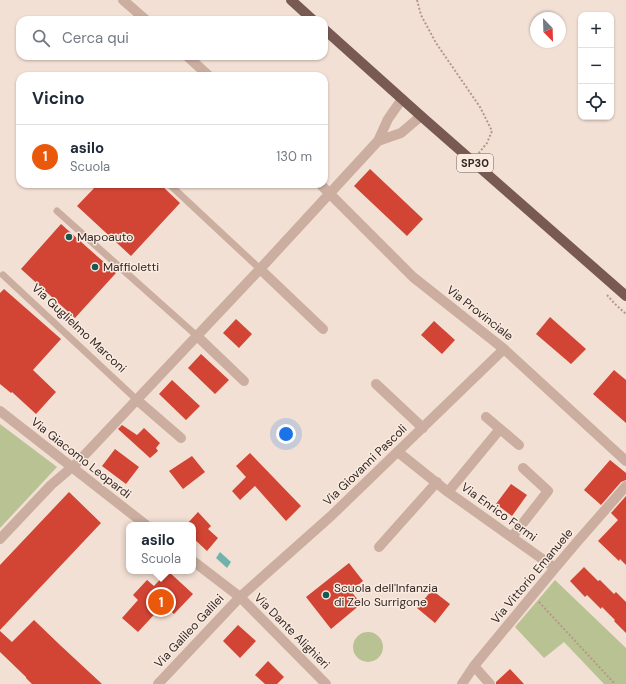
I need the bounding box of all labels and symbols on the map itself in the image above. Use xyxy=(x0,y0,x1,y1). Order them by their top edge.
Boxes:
north arrow xyxy=(530,12,566,48)
road number: SP30 xyxy=(457,154,493,172)
place label: Mapoauto xyxy=(77,229,133,245)
marker: Mapoauto xyxy=(64,232,74,242)
place label: Maffioletti xyxy=(103,259,159,275)
marker: Maffioletti xyxy=(90,262,100,272)
street label: Via Guglielmo Marconi xyxy=(28,280,130,376)
street label: Via Provinciale xyxy=(443,282,517,344)
street label: Via Giacomo Leopardi xyxy=(28,414,134,502)
street label: Via Giovanni Pascoli xyxy=(320,421,410,509)
your location xyxy=(276,424,296,444)
street label: Via Enrico Fermi xyxy=(458,479,540,545)
street label: Via Vittorio Emanuele xyxy=(487,525,577,627)
place label: Scuola dell'Infanzia di Zelo Surrigone xyxy=(334,580,438,610)
pin: 1 xyxy=(148,587,174,617)
street label: Via Dante Alighieri xyxy=(251,590,333,672)
marker: Scuola dell'Infanzia di Zelo Surrigone xyxy=(321,590,331,600)
street label: Via Galileo Galilei xyxy=(151,591,227,671)

